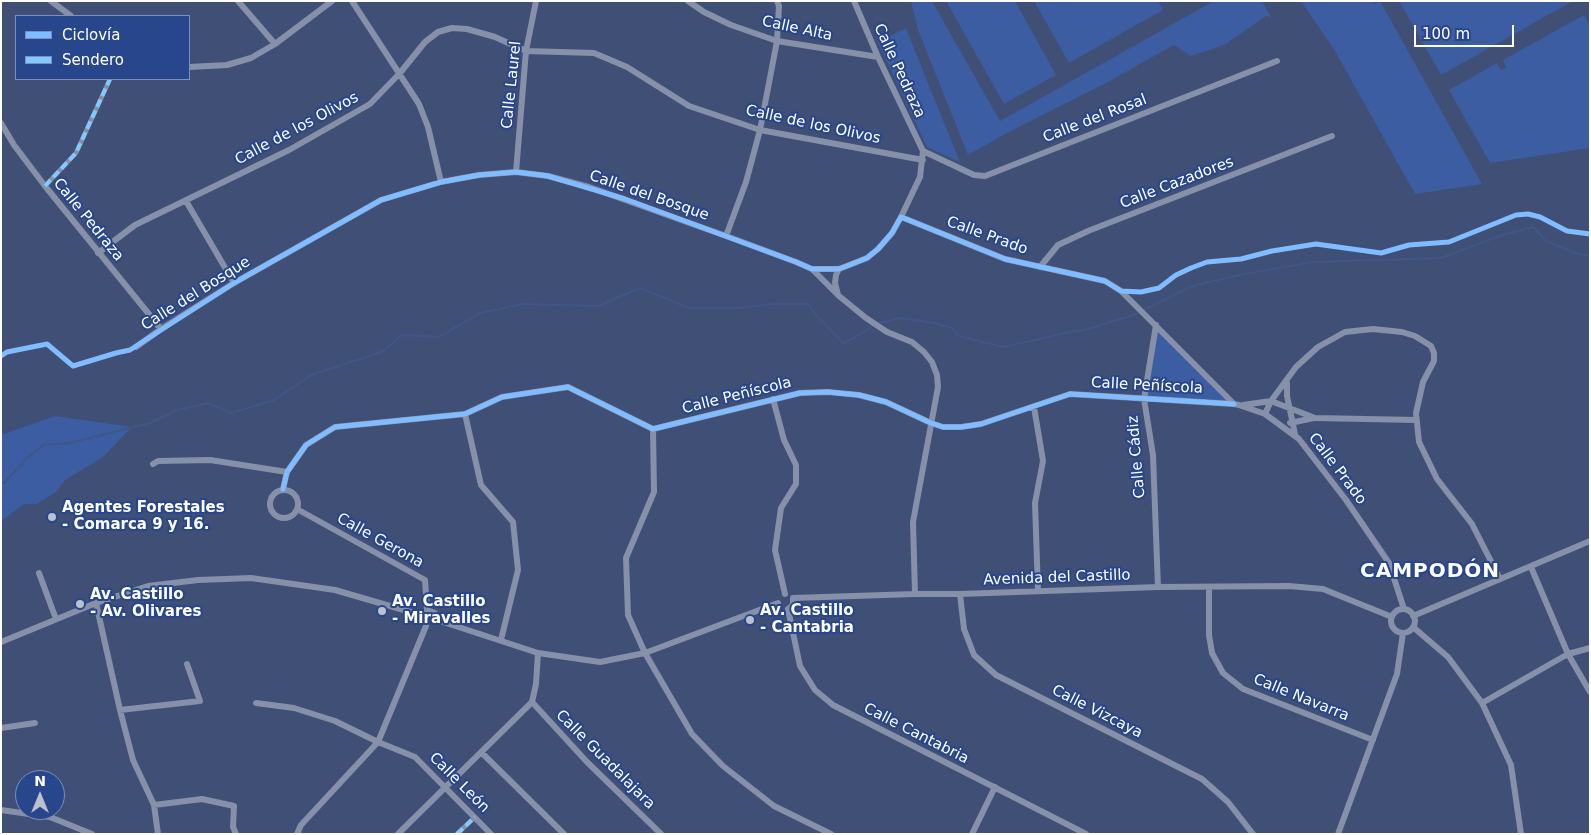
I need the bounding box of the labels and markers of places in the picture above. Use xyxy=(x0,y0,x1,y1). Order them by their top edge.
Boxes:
place label: Agentes Forestales - Comarca 9 y 16. xyxy=(62,499,225,534)
marker: Agentes Forestales - Comarca 9 y 16. xyxy=(46,511,58,523)
place label: Av. Castillo - Av. Olivares xyxy=(90,586,201,621)
place label: Av. Castillo - Miravalles xyxy=(392,593,490,628)
marker: Av. Castillo - Av. Olivares xyxy=(74,598,86,610)
place label: Av. Castillo - Cantabria xyxy=(760,602,854,637)
marker: Av. Castillo - Miravalles xyxy=(376,605,388,617)
marker: Av. Castillo - Cantabria xyxy=(744,614,756,626)

